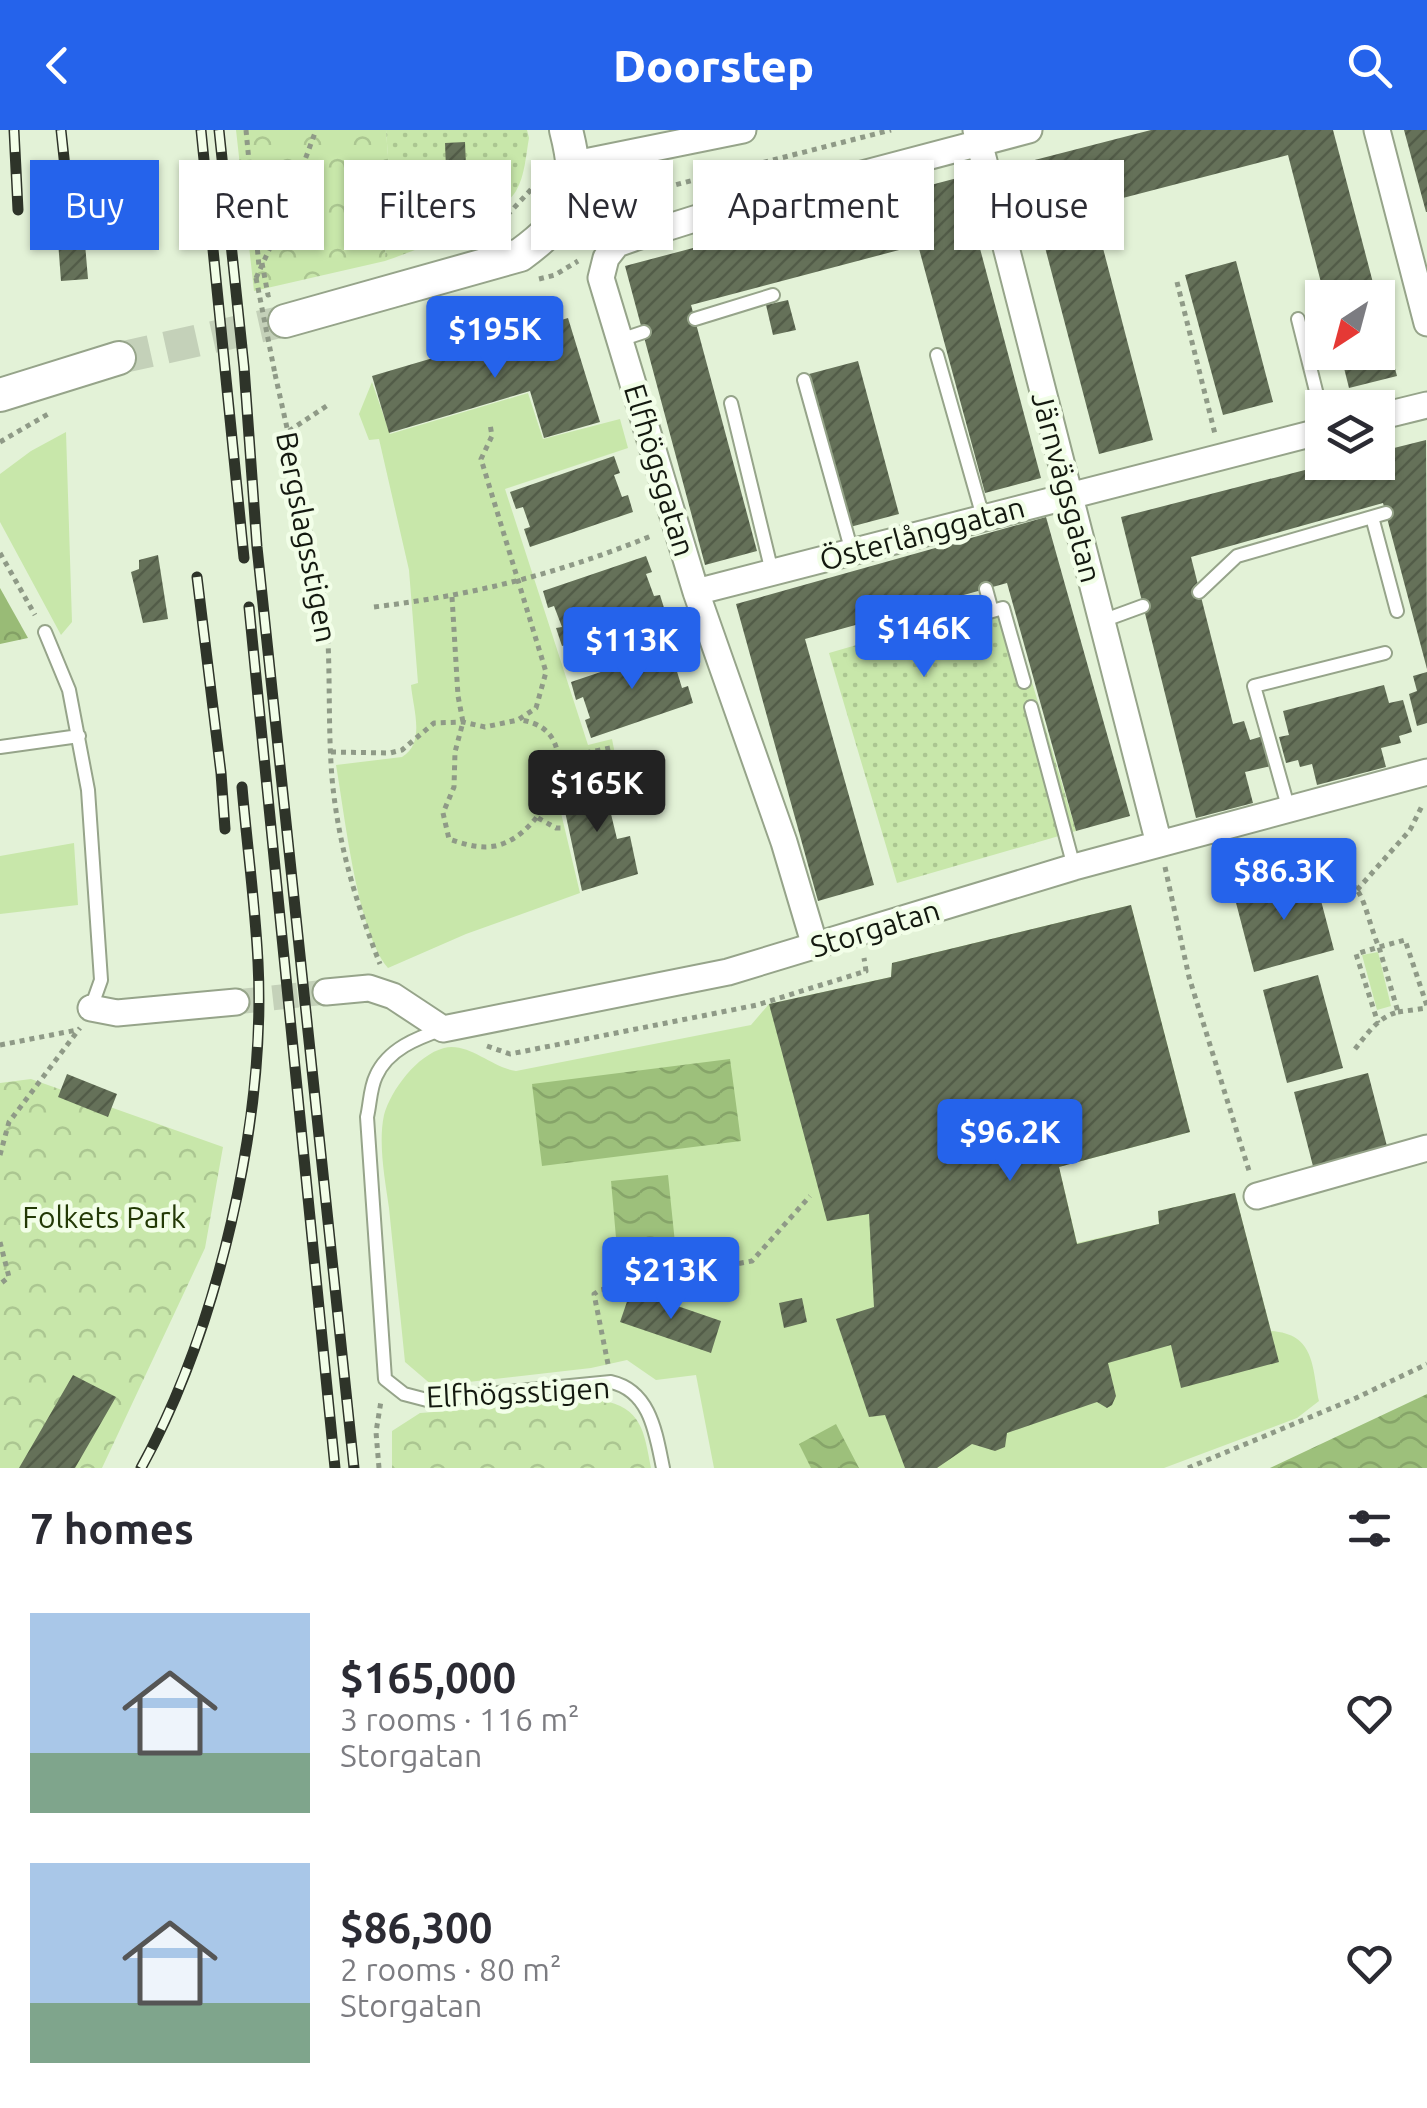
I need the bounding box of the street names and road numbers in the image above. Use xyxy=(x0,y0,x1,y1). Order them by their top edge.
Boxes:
street label: Elfhögsgatan xyxy=(618,380,702,560)
street label: Järnvägsgatan xyxy=(1025,388,1109,586)
street label: Bergslagsstigen xyxy=(270,429,344,645)
street label: Österlånggatan xyxy=(816,489,1028,577)
street label: Storgatan xyxy=(806,892,944,964)
street label: Elfhögsstigen xyxy=(425,1370,611,1414)

